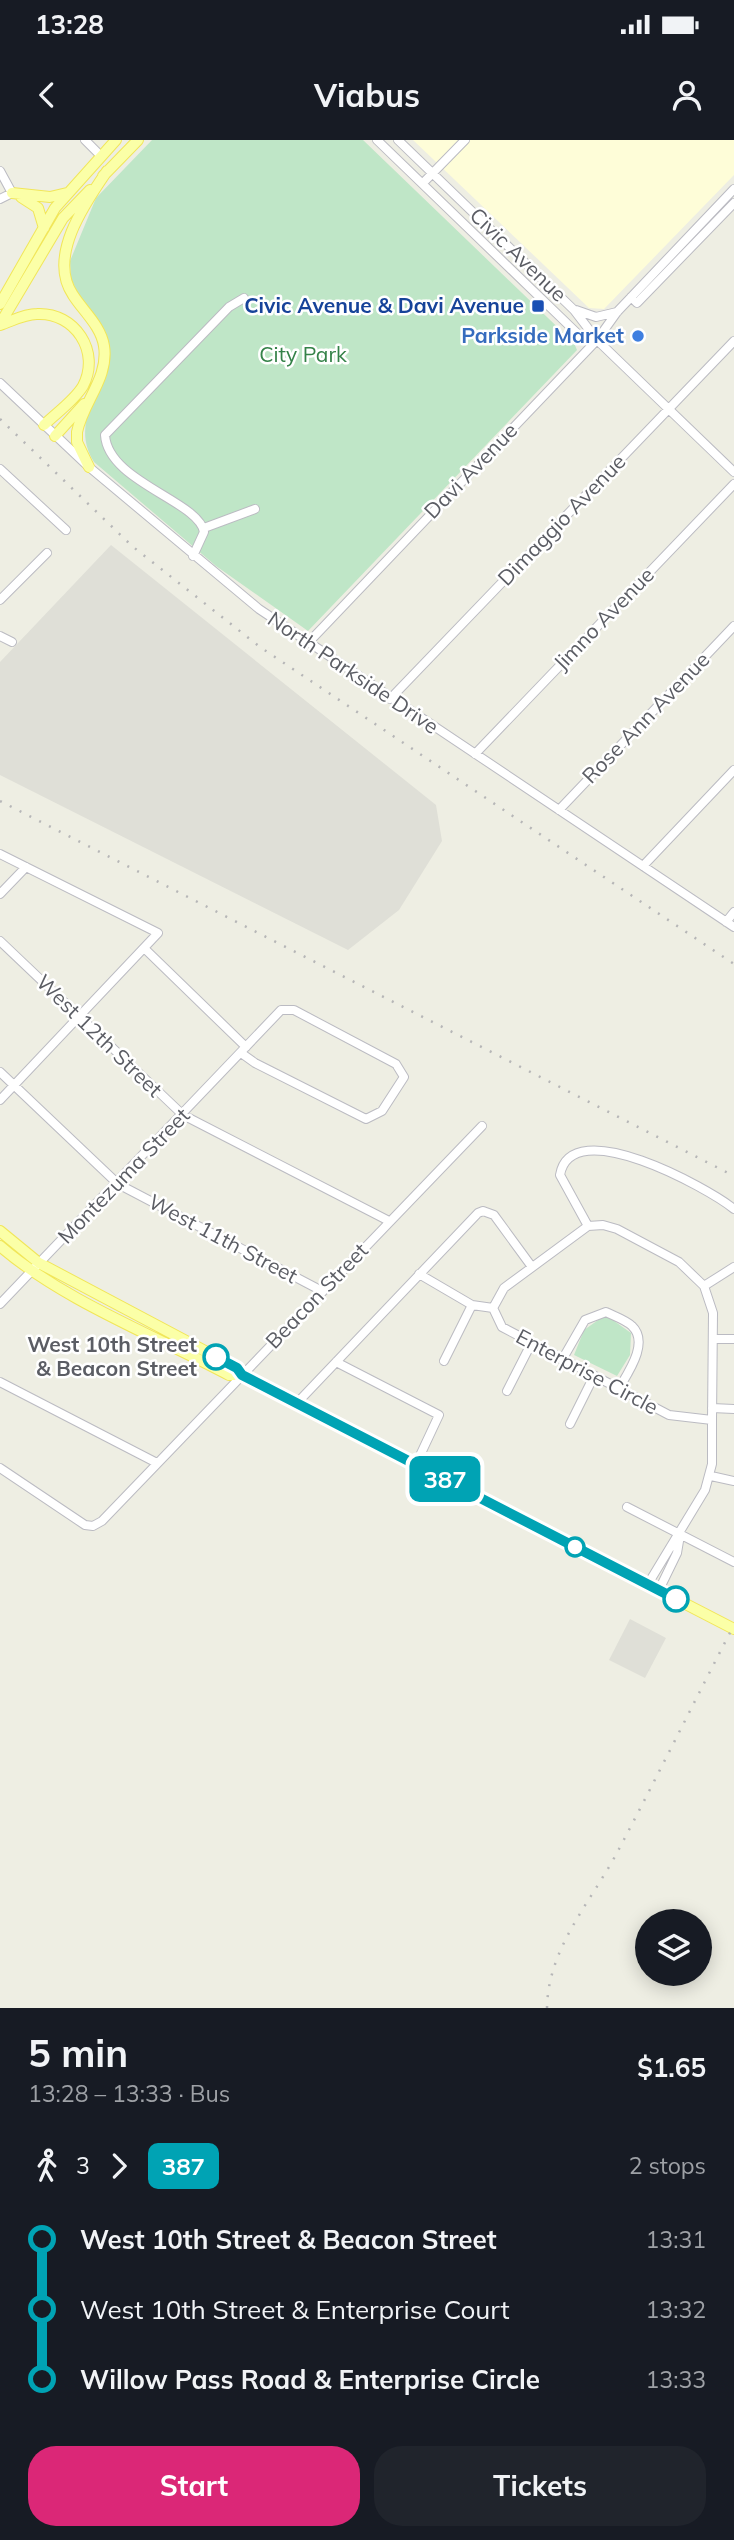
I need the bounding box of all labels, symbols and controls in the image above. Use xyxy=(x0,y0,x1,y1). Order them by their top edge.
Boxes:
text: 13:28 xyxy=(35,8,104,41)
text: Viabus xyxy=(314,75,420,115)
icon: back xyxy=(28,76,66,114)
icon: person xyxy=(668,76,706,114)
street label: Civic Avenue xyxy=(465,202,573,307)
place label: Civic Avenue & Davi Avenue xyxy=(244,292,524,318)
marker: Civic Avenue & Davi Avenue xyxy=(530,298,546,314)
place label: Parkside Market xyxy=(461,322,624,348)
marker: Parkside Market xyxy=(630,328,646,344)
park label: City Park xyxy=(259,341,347,367)
street label: Davi Avenue xyxy=(418,417,522,524)
street label: Dimaggio Avenue xyxy=(492,448,631,590)
street label: Jimno Avenue xyxy=(548,561,659,675)
street label: North Parkside Drive xyxy=(263,605,444,739)
street label: Rose Ann Avenue xyxy=(576,646,714,788)
street label: West 12th Street xyxy=(31,969,168,1102)
street label: Montezuma Street xyxy=(52,1102,195,1249)
street label: West 11th Street xyxy=(144,1188,302,1288)
street label: Beacon Street xyxy=(260,1237,373,1353)
street label: Enterprise Circle xyxy=(512,1323,663,1419)
place label: West 10th Street & Beacon Street xyxy=(27,1331,197,1381)
marker: West 10th Street & Beacon Street xyxy=(203,1344,229,1370)
line badge: 387 xyxy=(405,1456,485,1502)
text: 387 xyxy=(423,1464,467,1494)
unlabelled marker xyxy=(565,1537,585,1557)
unlabelled marker xyxy=(663,1586,689,1612)
map controls xyxy=(635,1909,712,1986)
button: layers xyxy=(635,1909,712,1986)
text: 5 min xyxy=(28,2029,128,2077)
text: $1.65 xyxy=(637,2051,706,2084)
text: 13:28 – 13:33 · Bus xyxy=(28,2079,230,2108)
icon: walk xyxy=(28,2147,66,2185)
icon: forward xyxy=(100,2147,138,2185)
text: 3 xyxy=(76,2151,90,2180)
text: 387 xyxy=(162,2151,205,2181)
text: 2 stops xyxy=(629,2151,706,2180)
text: West 10th Street & Beacon Street xyxy=(80,2223,497,2256)
text: 13:31 xyxy=(646,2225,706,2254)
text: West 10th Street & Enterprise Court xyxy=(80,2293,510,2326)
text: 13:32 xyxy=(646,2295,706,2324)
text: Willow Pass Road & Enterprise Circle xyxy=(80,2363,540,2396)
text: 13:33 xyxy=(646,2365,706,2394)
button: Start xyxy=(28,2446,360,2526)
button: Tickets xyxy=(374,2446,706,2526)

